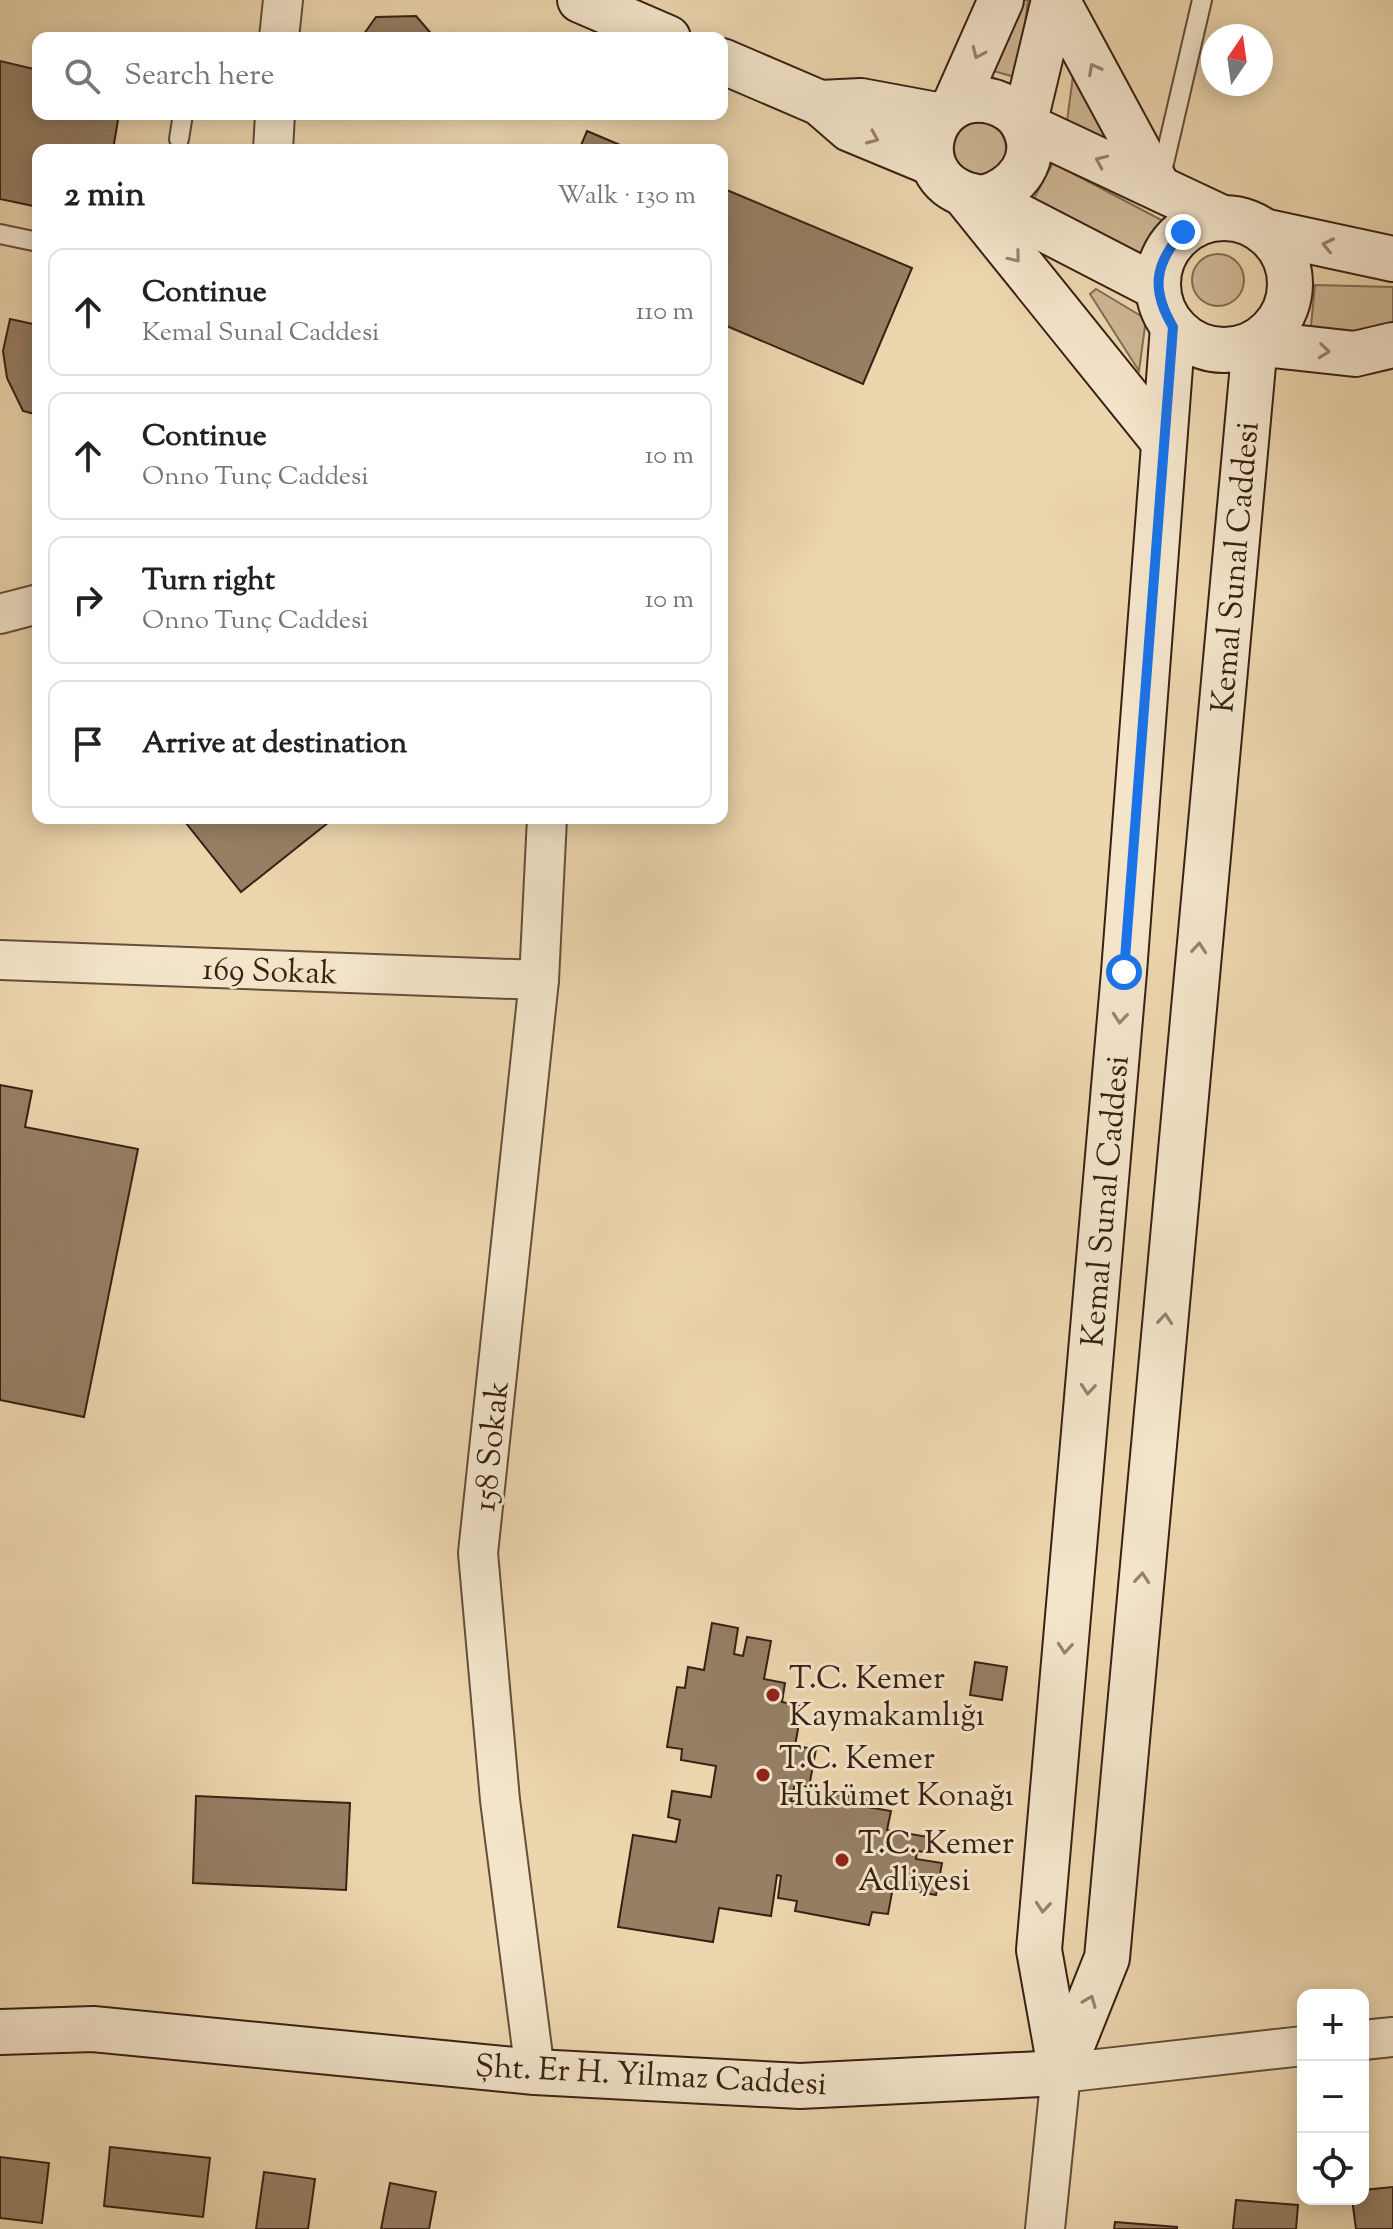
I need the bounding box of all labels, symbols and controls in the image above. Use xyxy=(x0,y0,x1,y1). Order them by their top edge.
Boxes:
north arrow xyxy=(1201,24,1273,96)
search box xyxy=(32,32,728,120)
one-way arrow xyxy=(972,45,988,59)
icon: search xyxy=(60,54,104,98)
text: Search here xyxy=(124,55,274,98)
one-way arrow xyxy=(1089,62,1104,77)
one-way arrow xyxy=(865,129,879,145)
one-way arrow xyxy=(1095,154,1110,170)
text: 2 min xyxy=(64,172,145,221)
text: Walk · 130 m xyxy=(557,178,696,215)
route end xyxy=(1165,214,1201,250)
one-way arrow xyxy=(1322,237,1335,254)
one-way arrow xyxy=(1006,248,1020,263)
text: Continue xyxy=(142,272,267,315)
icon: ahead xyxy=(66,290,110,334)
text: 110 m xyxy=(636,294,694,331)
text: Kemal Sunal Caddesi xyxy=(142,315,379,352)
one-way arrow xyxy=(1318,342,1331,359)
text: Continue xyxy=(142,416,267,459)
street label: Kemal Sunal Caddesi xyxy=(1201,420,1273,715)
icon: ahead xyxy=(66,434,110,478)
text: 10 m xyxy=(645,438,694,475)
text: Onno Tunç Caddesi xyxy=(142,459,369,496)
text: Turn right xyxy=(142,560,275,603)
icon: right xyxy=(66,578,110,622)
text: 10 m xyxy=(645,582,694,619)
text: Onno Tunç Caddesi xyxy=(142,603,369,640)
icon: arrive xyxy=(66,722,110,766)
text: Arrive at destination xyxy=(142,723,407,766)
one-way arrow xyxy=(1191,941,1208,954)
street label: 169 Sokak xyxy=(202,948,338,998)
route start xyxy=(1106,954,1142,990)
one-way arrow xyxy=(1112,1012,1129,1025)
street label: Kemal Sunal Caddesi xyxy=(1071,1054,1143,1349)
one-way arrow xyxy=(1157,1312,1174,1325)
street label: 158 Sokak xyxy=(463,1379,523,1514)
one-way arrow xyxy=(1080,1383,1097,1396)
one-way arrow xyxy=(1133,1571,1150,1584)
one-way arrow xyxy=(1057,1642,1074,1655)
place label: T.C. Kemer Kaymakamlığı xyxy=(789,1657,985,1740)
marker: T.C. Kemer Kaymakamlığı xyxy=(764,1686,782,1704)
place label: T.C. Kemer Hükümet Konağı xyxy=(779,1737,1014,1820)
marker: T.C. Kemer Hükümet Konağı xyxy=(754,1766,772,1784)
place label: T.C. Kemer Adliyesi xyxy=(858,1822,1014,1905)
marker: T.C. Kemer Adliyesi xyxy=(833,1851,851,1869)
one-way arrow xyxy=(1035,1901,1052,1914)
map controls xyxy=(1297,1989,1369,2205)
button: + xyxy=(1297,1989,1369,2061)
one-way arrow xyxy=(1080,1995,1097,2009)
street label: Şht. Er H. Yilmaz Caddesi xyxy=(474,2045,828,2109)
button: − xyxy=(1297,2061,1369,2133)
button: locate xyxy=(1297,2133,1369,2205)

